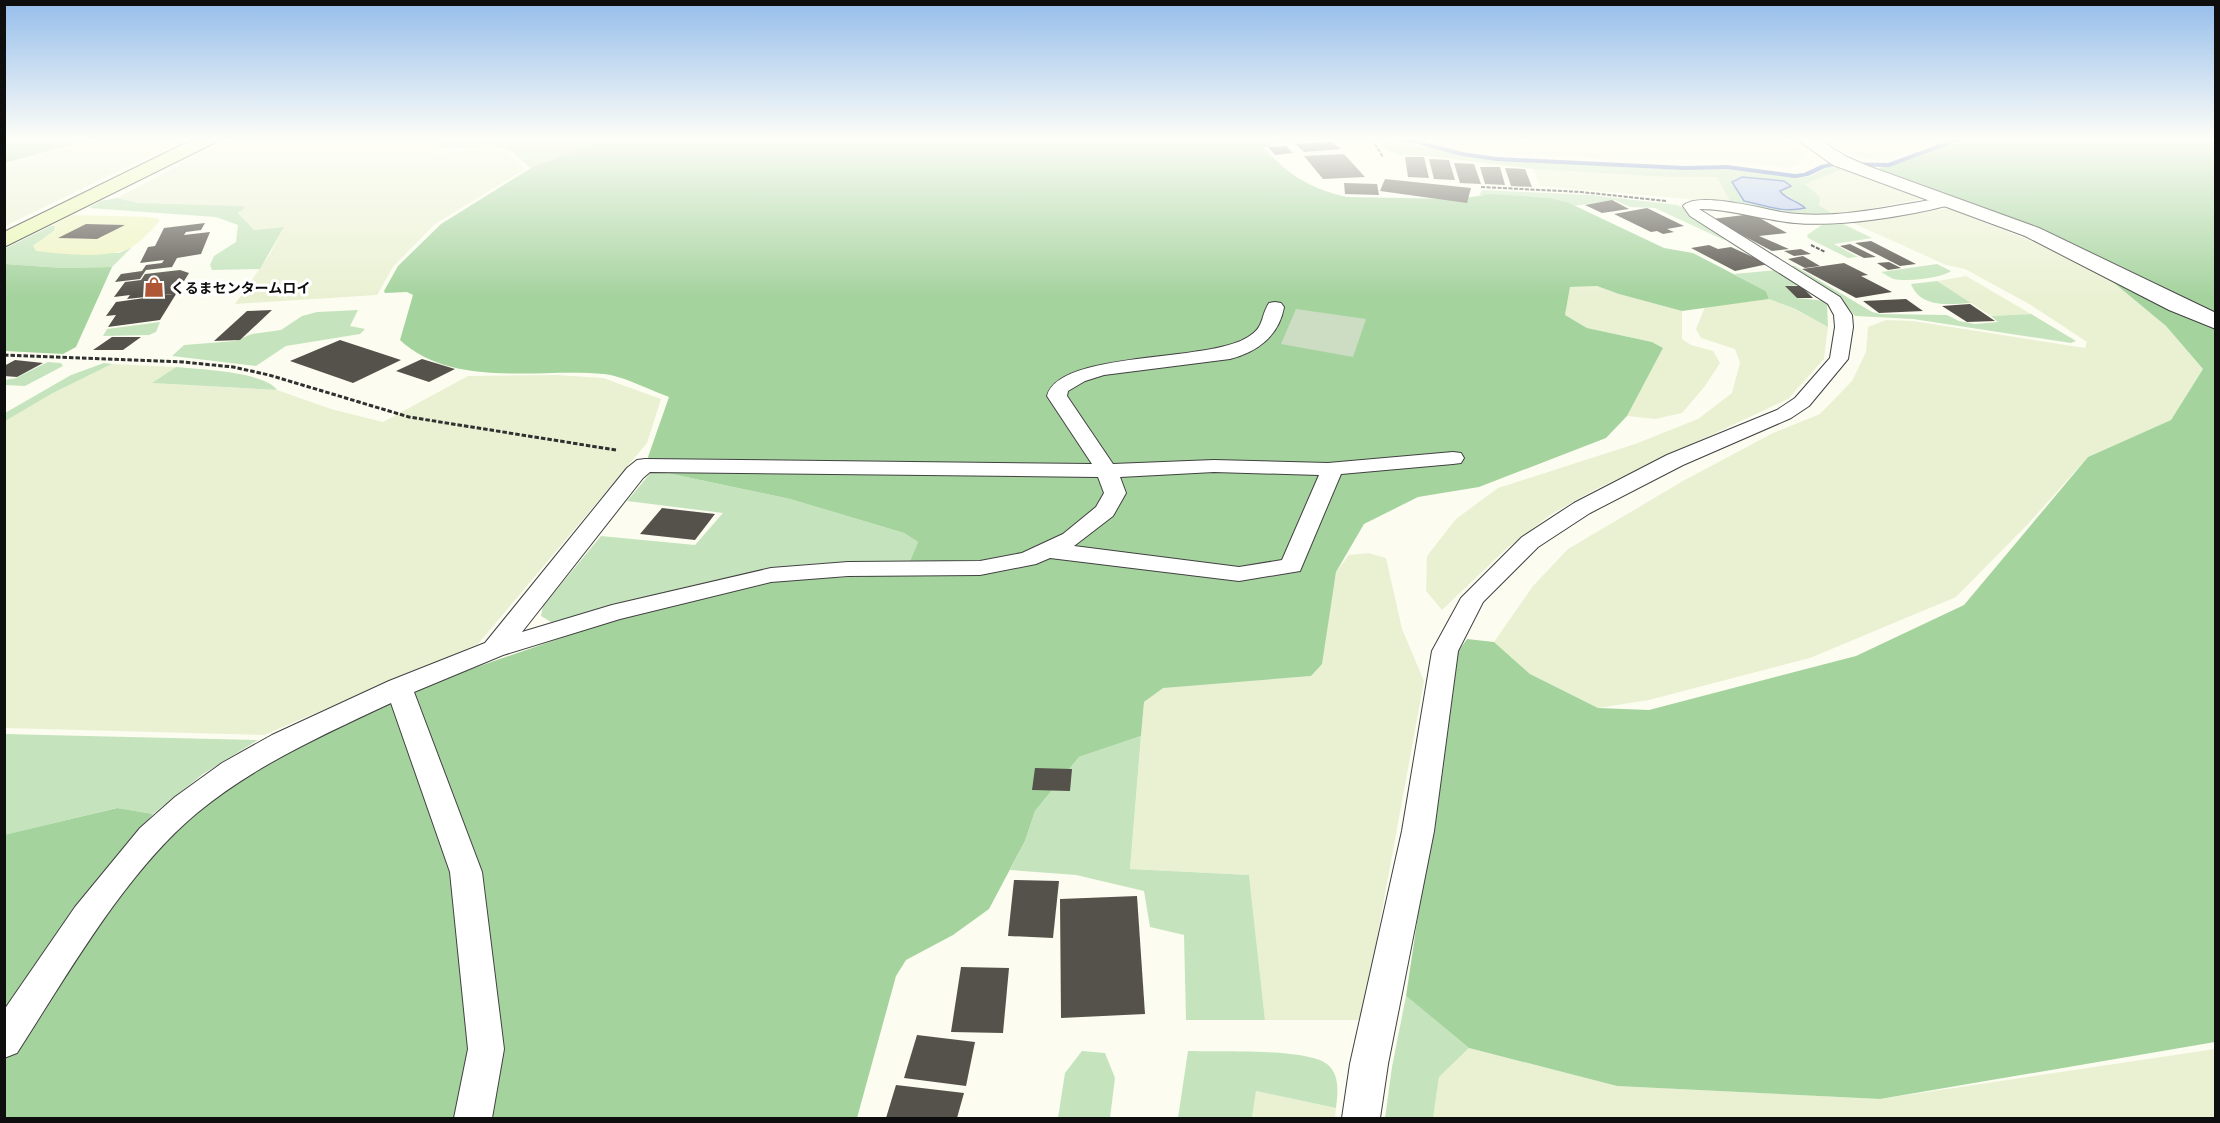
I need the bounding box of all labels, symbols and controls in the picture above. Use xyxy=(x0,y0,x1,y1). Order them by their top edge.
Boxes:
shop icon: くるまセンタームロイ xyxy=(142,275,166,299)
place label: くるまセンタームロイ xyxy=(171,277,310,297)

